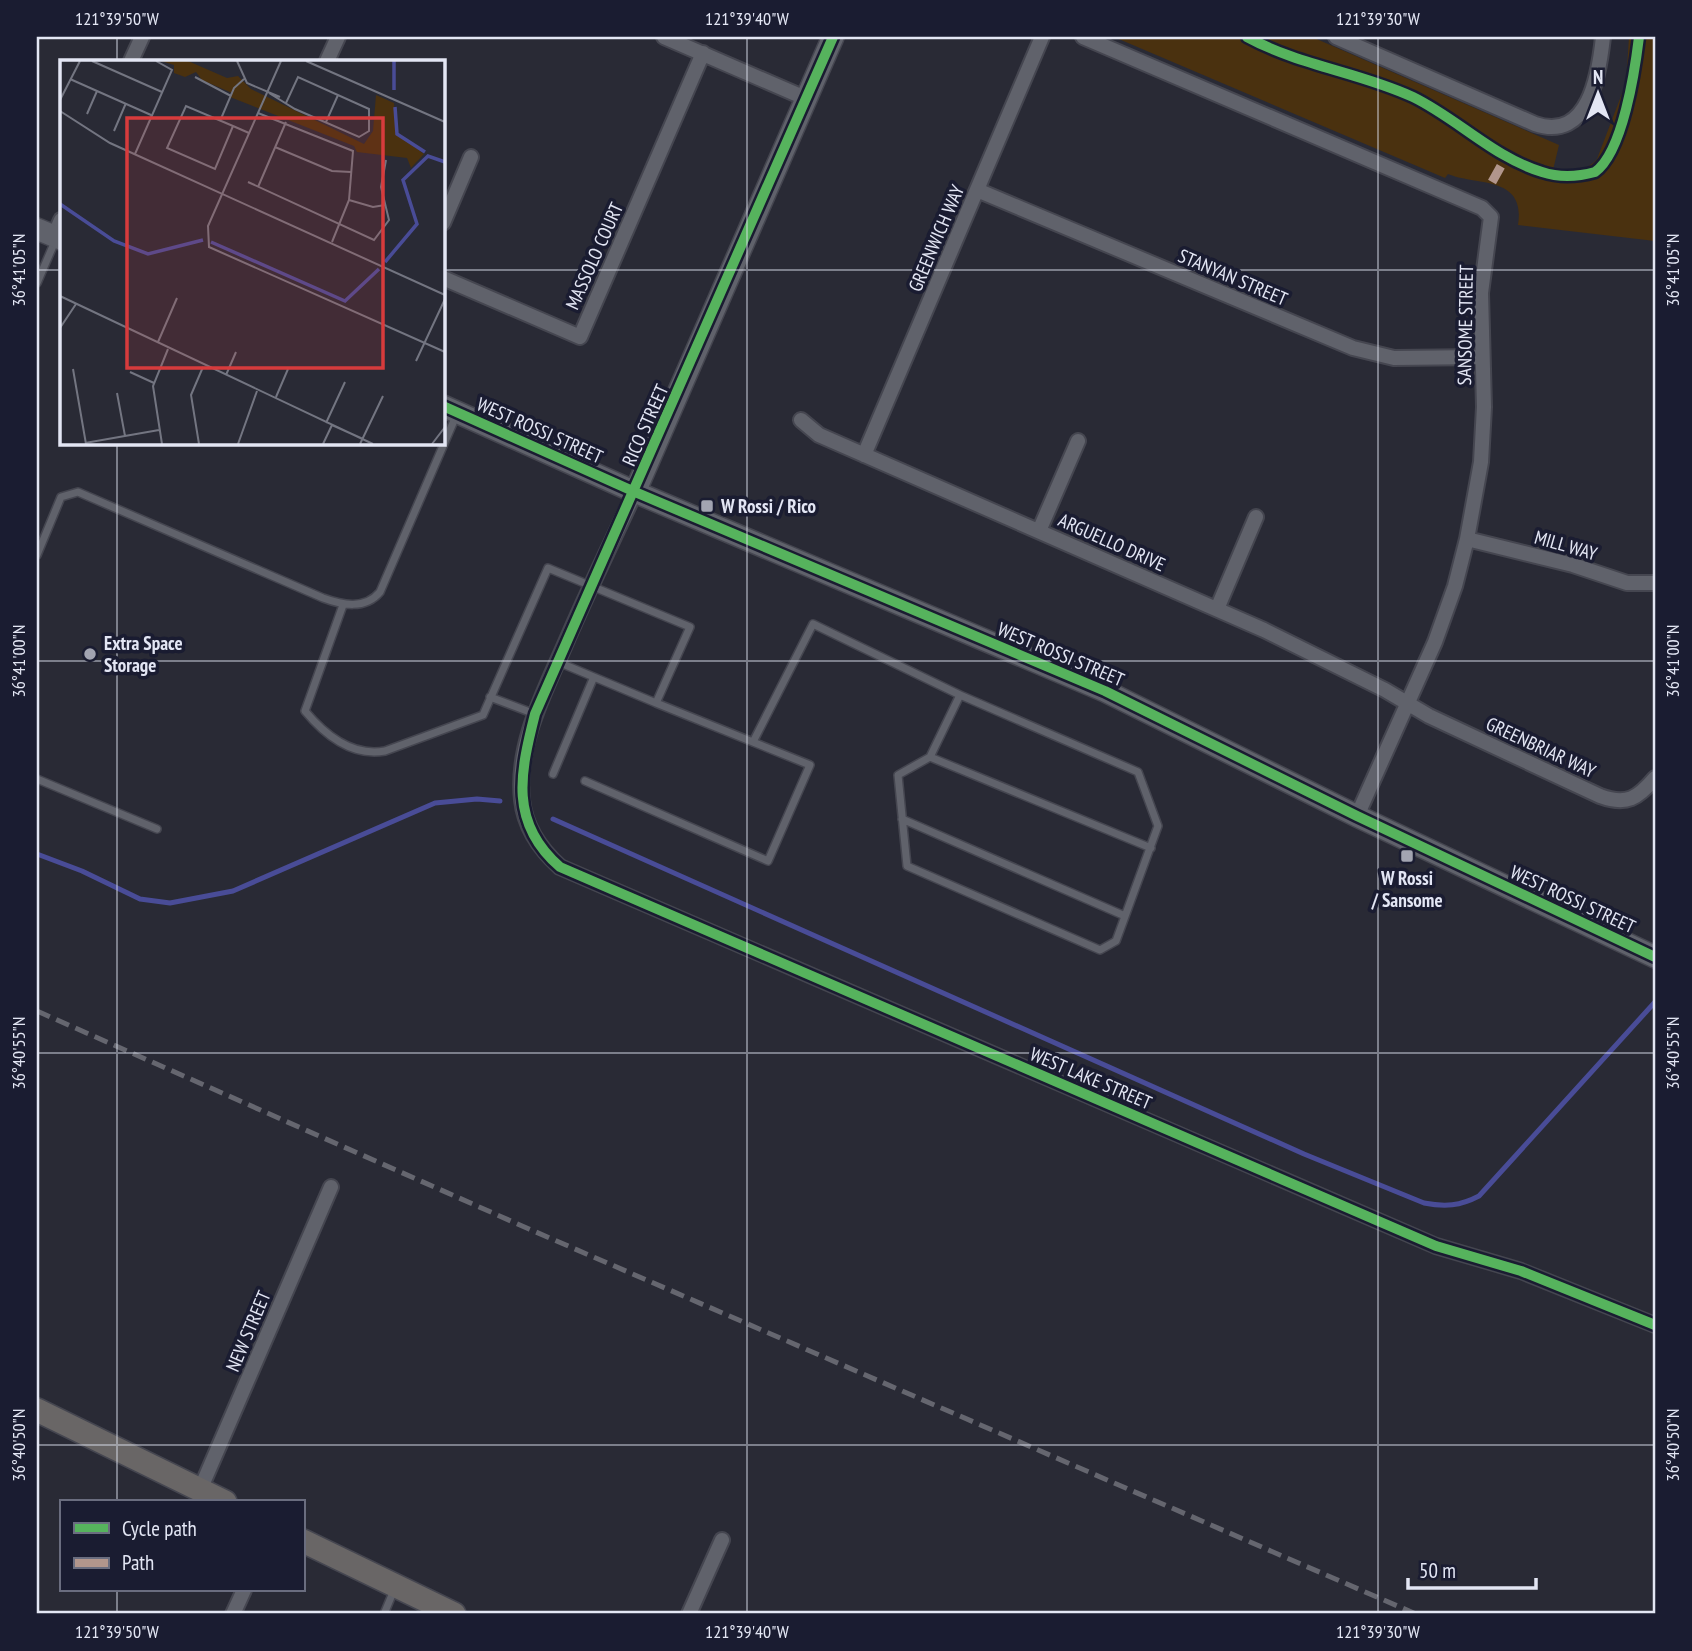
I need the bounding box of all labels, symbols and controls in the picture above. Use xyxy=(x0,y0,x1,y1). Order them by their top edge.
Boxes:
text: 121°39'50"W xyxy=(75,7,159,30)
text: 121°39'40"W xyxy=(705,7,789,30)
text: 121°39'30"W xyxy=(1336,7,1420,30)
inset map xyxy=(60,60,444,444)
north arrow xyxy=(1562,60,1632,130)
text: N xyxy=(1593,65,1603,89)
street label: GREENWICH WAY xyxy=(903,181,969,295)
street label: MASSOLO COURT xyxy=(560,198,628,313)
text: 36°41'05"N xyxy=(7,234,30,306)
text: 36°41'05"N xyxy=(1661,234,1684,306)
street label: STANYAN STREET xyxy=(1175,243,1292,311)
street label: SANSOME STREET xyxy=(1452,264,1478,386)
street label: RICO STREET xyxy=(616,380,674,470)
street label: WEST ROSSI STREET xyxy=(473,392,607,469)
place label: W Rossi / Rico xyxy=(720,494,816,518)
marker: W Rossi / Rico xyxy=(699,498,715,514)
street label: ARGUELLO DRIVE xyxy=(1055,508,1169,576)
street label: MILL WAY xyxy=(1532,525,1600,565)
street label: WEST ROSSI STREET xyxy=(994,617,1128,692)
text: 36°41'00"N xyxy=(7,625,30,697)
text: 36°41'00"N xyxy=(1661,625,1684,697)
place label: Extra Space Storage xyxy=(104,631,183,677)
marker: Extra Space Storage xyxy=(82,646,98,662)
street label: GREENBRIAR WAY xyxy=(1482,711,1600,783)
marker: W Rossi / Sansome xyxy=(1399,848,1415,864)
street label: WEST ROSSI STREET xyxy=(1507,860,1640,939)
place label: W Rossi / Sansome xyxy=(1370,866,1443,912)
text: 36°40'55"N xyxy=(7,1017,30,1089)
text: 36°40'55"N xyxy=(1661,1017,1684,1089)
street label: WEST LAKE STREET xyxy=(1026,1042,1156,1115)
street label: NEW STREET xyxy=(220,1287,276,1375)
text: 36°40'50"N xyxy=(7,1409,30,1481)
text: 36°40'50"N xyxy=(1661,1409,1684,1481)
legend xyxy=(60,1500,304,1592)
text: Cycle path xyxy=(122,1515,197,1542)
scale bar xyxy=(1408,1546,1536,1590)
text: Path xyxy=(122,1549,154,1576)
text: 50 m xyxy=(1419,1557,1456,1584)
text: 121°39'50"W xyxy=(75,1620,159,1643)
text: 121°39'40"W xyxy=(705,1620,789,1643)
text: 121°39'30"W xyxy=(1336,1620,1420,1643)

